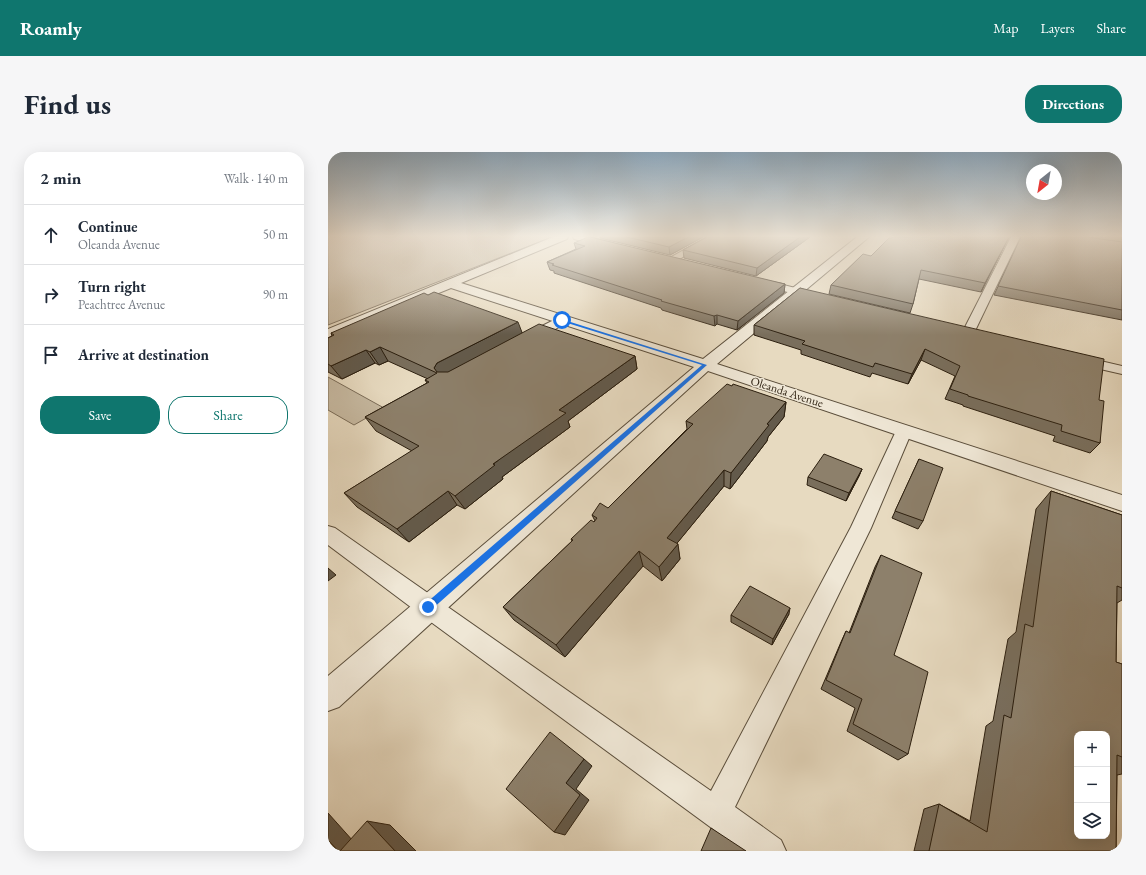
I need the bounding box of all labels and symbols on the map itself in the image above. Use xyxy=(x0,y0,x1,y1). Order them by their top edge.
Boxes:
north arrow xyxy=(1026,164,1062,200)
route start xyxy=(553,311,571,329)
street label: Oleanda Avenue xyxy=(749,373,826,411)
route end xyxy=(419,598,437,616)

